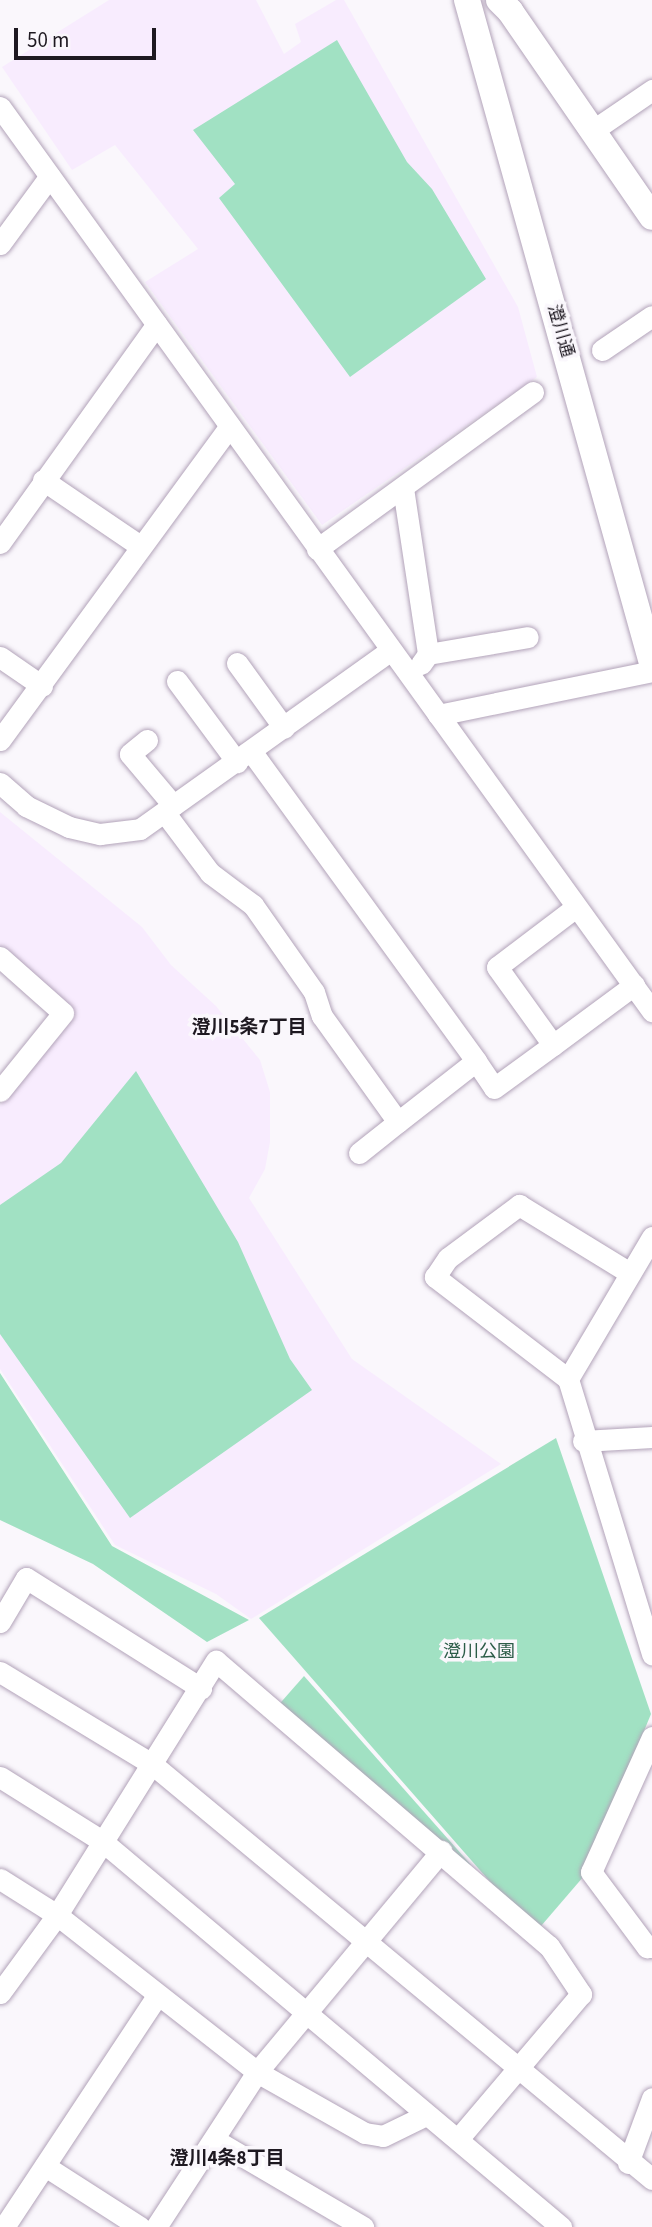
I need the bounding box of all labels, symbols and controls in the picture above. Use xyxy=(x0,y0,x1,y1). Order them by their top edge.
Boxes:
scale bar xyxy=(18,14,159,58)
text: 50 m xyxy=(27,25,69,55)
street label: 澄川通 xyxy=(542,302,578,360)
district label: 澄川5条7丁目 xyxy=(191,1017,307,1039)
park label: 澄川公園 xyxy=(443,1641,515,1663)
district label: 澄川4条8丁目 xyxy=(169,2148,285,2170)

